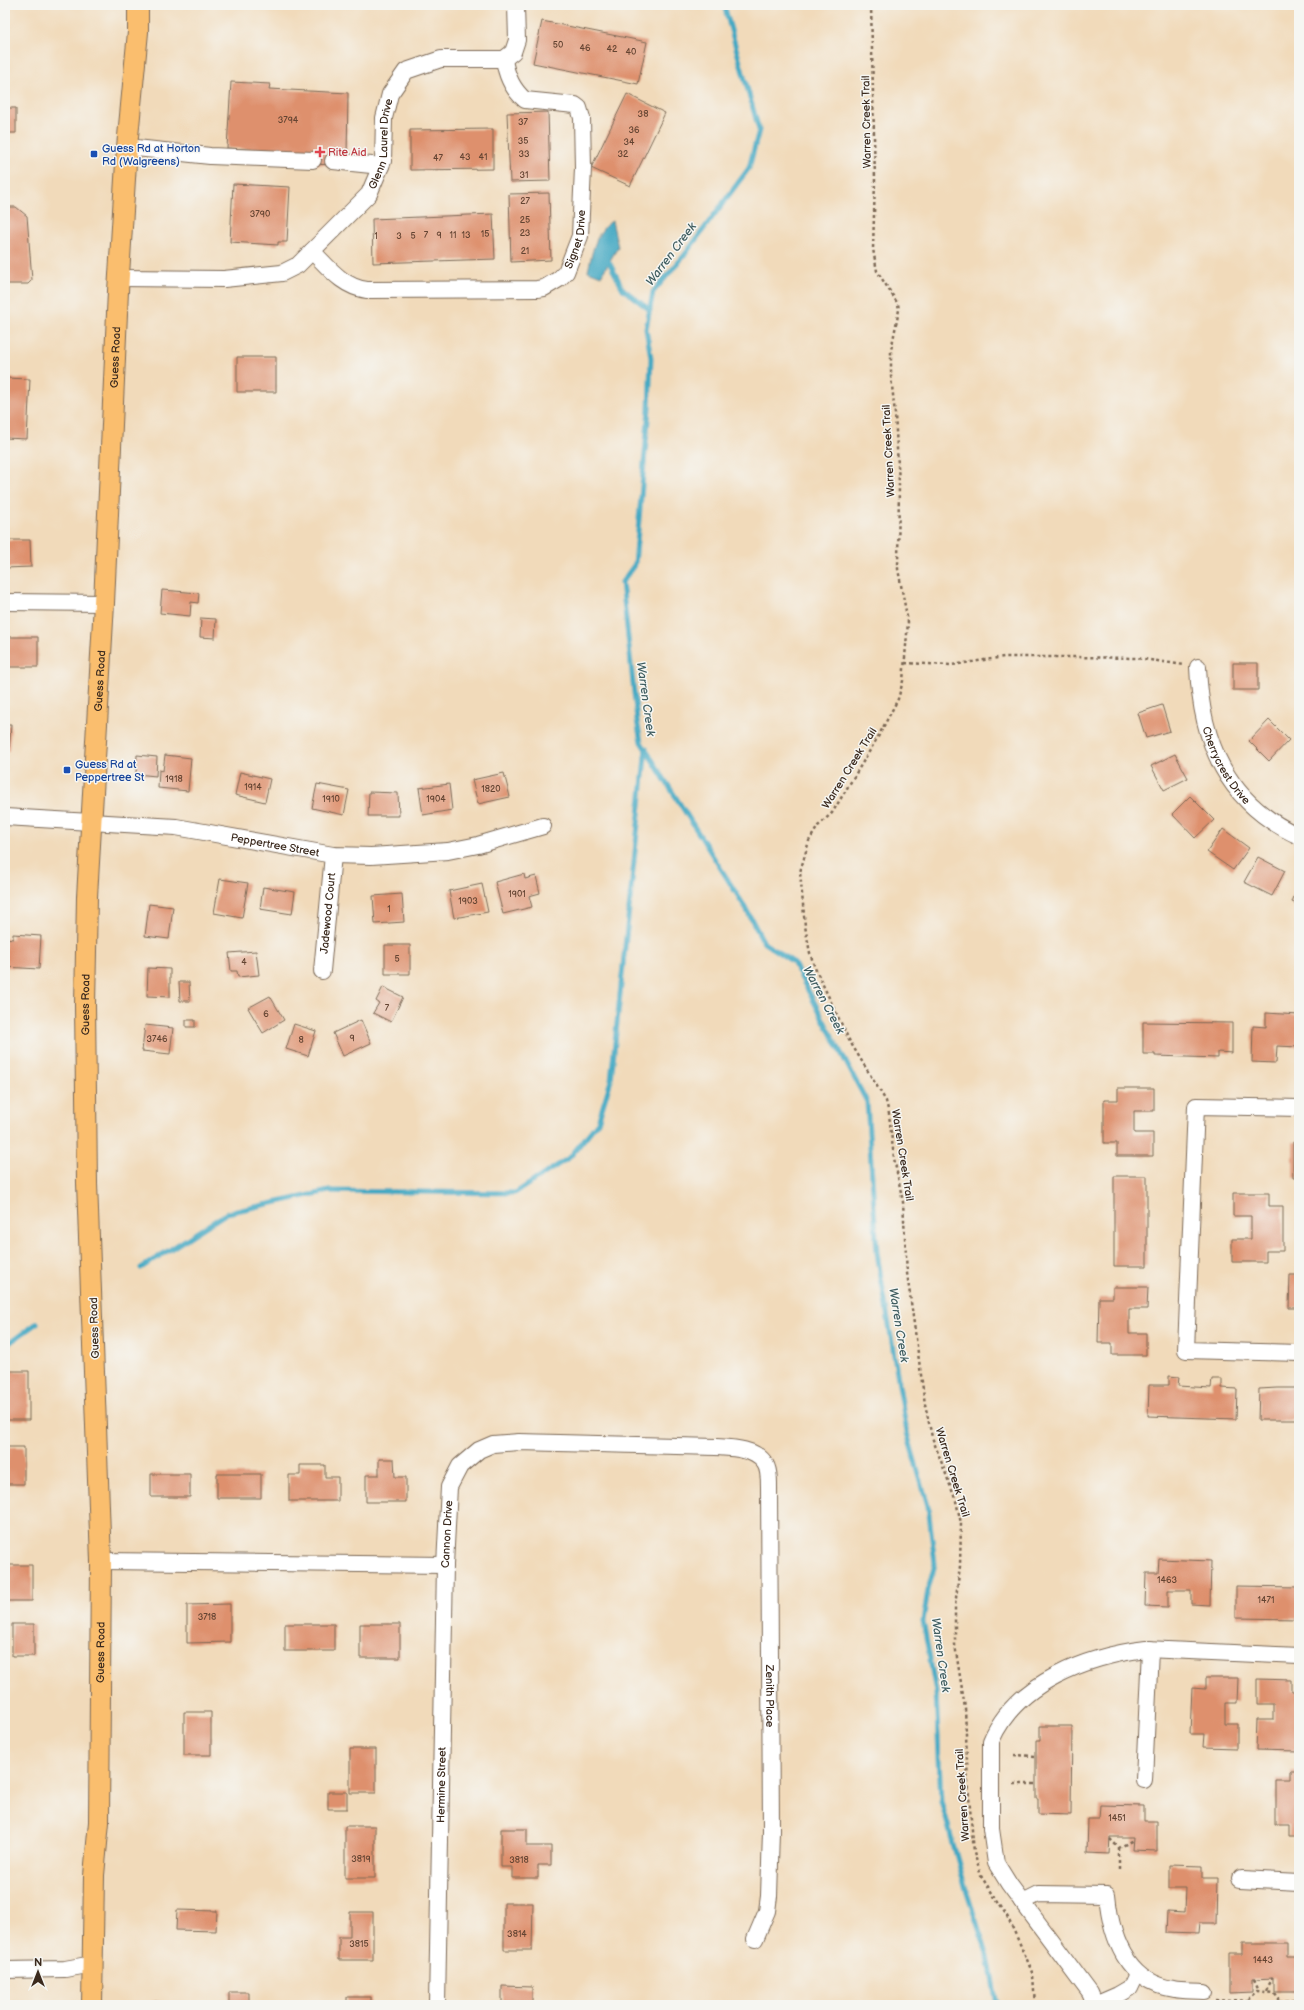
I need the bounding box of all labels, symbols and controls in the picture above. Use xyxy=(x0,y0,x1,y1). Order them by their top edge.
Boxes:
house number: 50 xyxy=(553,40,563,51)
house number: 46 xyxy=(580,43,591,54)
house number: 42 xyxy=(607,44,618,55)
house number: 40 xyxy=(626,47,636,58)
street label: Warren Creek Trail xyxy=(859,76,874,168)
street label: Glenn Laurel Drive xyxy=(366,97,396,191)
house number: 38 xyxy=(638,109,648,120)
house number: 3794 xyxy=(278,115,299,126)
house number: 37 xyxy=(518,117,529,128)
house number: 36 xyxy=(628,125,640,136)
house number: 35 xyxy=(518,136,528,147)
house number: 34 xyxy=(623,137,635,148)
place label: Guess Rd at Horton Rd (Walgreens) xyxy=(102,142,200,168)
place label: Rite Aid xyxy=(328,146,367,159)
marker: Rite Aid xyxy=(315,147,325,157)
marker: Guess Rd at Horton Rd (Walgreens) xyxy=(89,149,99,159)
house number: 33 xyxy=(518,149,530,160)
house number: 32 xyxy=(618,149,629,160)
house number: 43 xyxy=(459,152,471,163)
house number: 41 xyxy=(479,152,487,163)
house number: 47 xyxy=(433,153,444,164)
house number: 31 xyxy=(519,170,529,181)
house number: 27 xyxy=(520,196,530,207)
house number: 3790 xyxy=(250,209,270,220)
street label: Signet Drive xyxy=(562,209,588,271)
house number: 25 xyxy=(520,215,530,226)
water label: Warren Creek xyxy=(643,219,701,289)
house number: 23 xyxy=(520,228,531,239)
house number: 15 xyxy=(481,229,489,240)
house number: 7 xyxy=(424,230,429,241)
house number: 9 xyxy=(436,230,442,241)
house number: 11 xyxy=(450,230,456,241)
house number: 13 xyxy=(461,230,471,241)
house number: 1 xyxy=(374,231,378,242)
house number: 3 xyxy=(396,231,402,242)
house number: 5 xyxy=(410,231,416,242)
house number: 21 xyxy=(521,246,529,257)
street label: Guess Road xyxy=(108,326,123,388)
street label: Warren Creek Trail xyxy=(880,404,897,498)
street label: Guess Road xyxy=(92,650,108,712)
water label: Warren Creek xyxy=(633,661,658,738)
street label: Warren Creek Trail xyxy=(819,725,880,811)
street label: Cherrycrest Drive xyxy=(1200,725,1253,807)
place label: Guess Rd at Peppertree St xyxy=(75,758,145,784)
marker: Guess Rd at Peppertree St xyxy=(62,765,72,775)
house number: 1918 xyxy=(165,774,183,785)
house number: 1914 xyxy=(244,782,262,793)
house number: 1820 xyxy=(481,784,501,795)
house number: 1910 xyxy=(322,794,340,805)
house number: 1904 xyxy=(426,794,446,805)
street label: Peppertree Street xyxy=(230,831,321,860)
street label: Jadewood Court xyxy=(318,872,338,954)
house number: 1901 xyxy=(508,889,526,900)
house number: 1903 xyxy=(458,896,478,907)
house number: 1 xyxy=(387,904,391,915)
house number: 5 xyxy=(394,954,400,965)
house number: 4 xyxy=(241,957,247,968)
water label: Warren Creek xyxy=(799,964,848,1038)
street label: Guess Road xyxy=(79,974,93,1035)
house number: 7 xyxy=(385,1003,390,1014)
house number: 6 xyxy=(263,1009,269,1020)
house number: 9 xyxy=(349,1033,355,1044)
house number: 3746 xyxy=(147,1034,168,1045)
house number: 8 xyxy=(298,1035,304,1046)
street label: Warren Creek Trail xyxy=(889,1108,916,1202)
water label: Warren Creek xyxy=(885,1287,912,1364)
street label: Guess Road xyxy=(87,1297,102,1359)
street label: Warren Creek Trail xyxy=(933,1426,972,1518)
street label: Cannon Drive xyxy=(439,1499,455,1568)
house number: 1463 xyxy=(1157,1575,1177,1586)
house number: 1471 xyxy=(1258,1595,1274,1606)
house number: 3718 xyxy=(198,1612,216,1623)
water label: Warren Creek xyxy=(928,1617,953,1694)
street label: Guess Road xyxy=(94,1621,108,1683)
street label: Zenith Place xyxy=(763,1664,776,1728)
street label: Hermine Street xyxy=(434,1746,449,1823)
street label: Warren Creek Trail xyxy=(953,1748,972,1842)
house number: 1451 xyxy=(1108,1813,1126,1824)
house number: 3819 xyxy=(351,1854,371,1865)
house number: 3818 xyxy=(509,1855,529,1866)
house number: 3814 xyxy=(507,1929,527,1940)
house number: 3815 xyxy=(349,1939,369,1950)
north arrow xyxy=(18,1952,58,1992)
house number: 1443 xyxy=(1253,1955,1273,1966)
text: N xyxy=(34,1956,42,1969)

